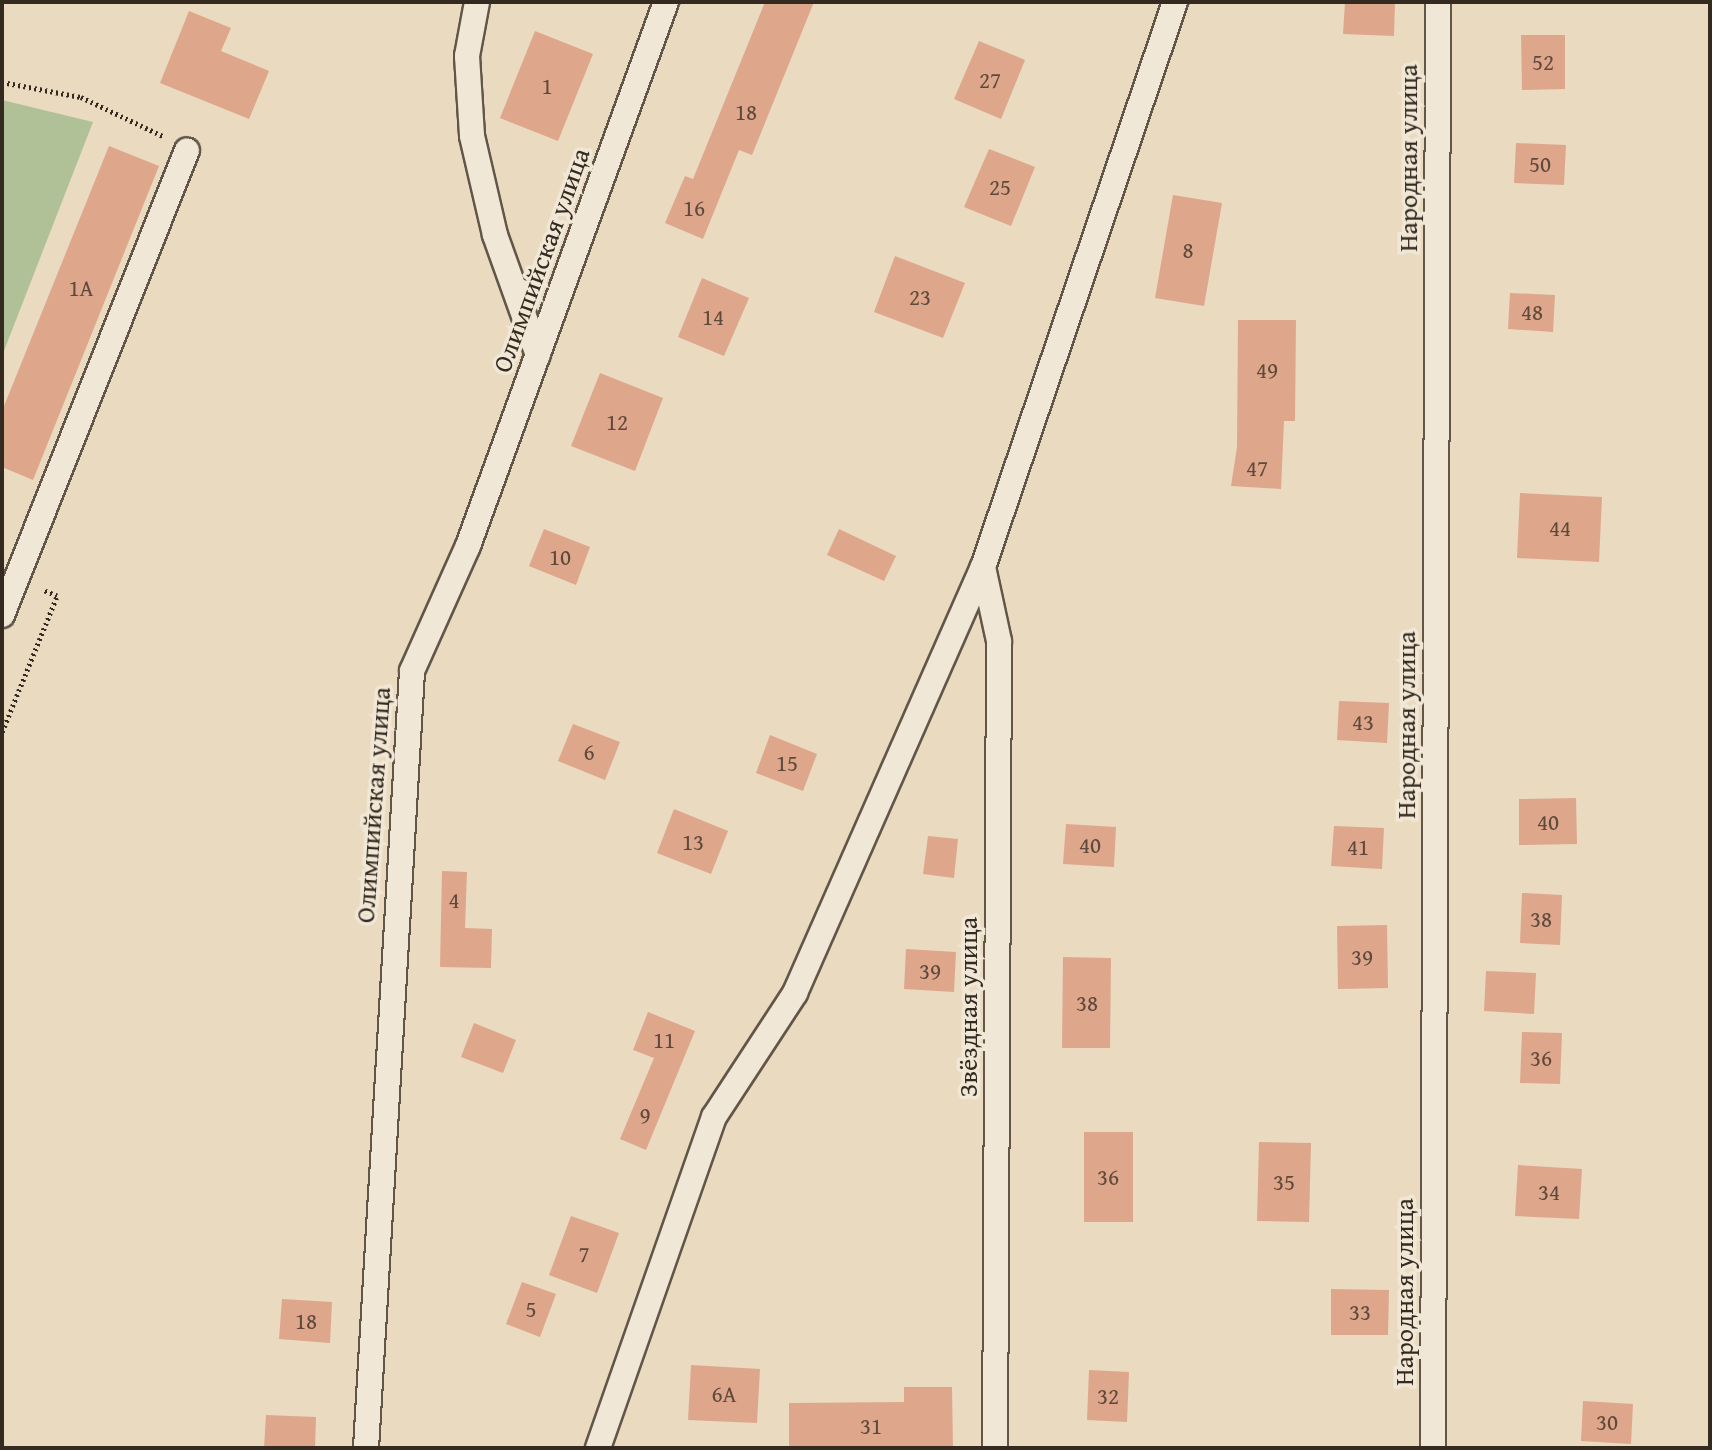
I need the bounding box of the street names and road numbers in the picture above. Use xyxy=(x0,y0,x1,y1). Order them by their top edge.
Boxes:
street label: Народная улица xyxy=(1392,64,1424,252)
street label: Олимпийская улица xyxy=(486,144,596,376)
street label: Народная улица xyxy=(1390,631,1422,819)
street label: Олимпийская улица xyxy=(349,686,397,924)
street label: Звёздная улица xyxy=(952,917,984,1097)
street label: Народная улица xyxy=(1388,1198,1420,1386)

